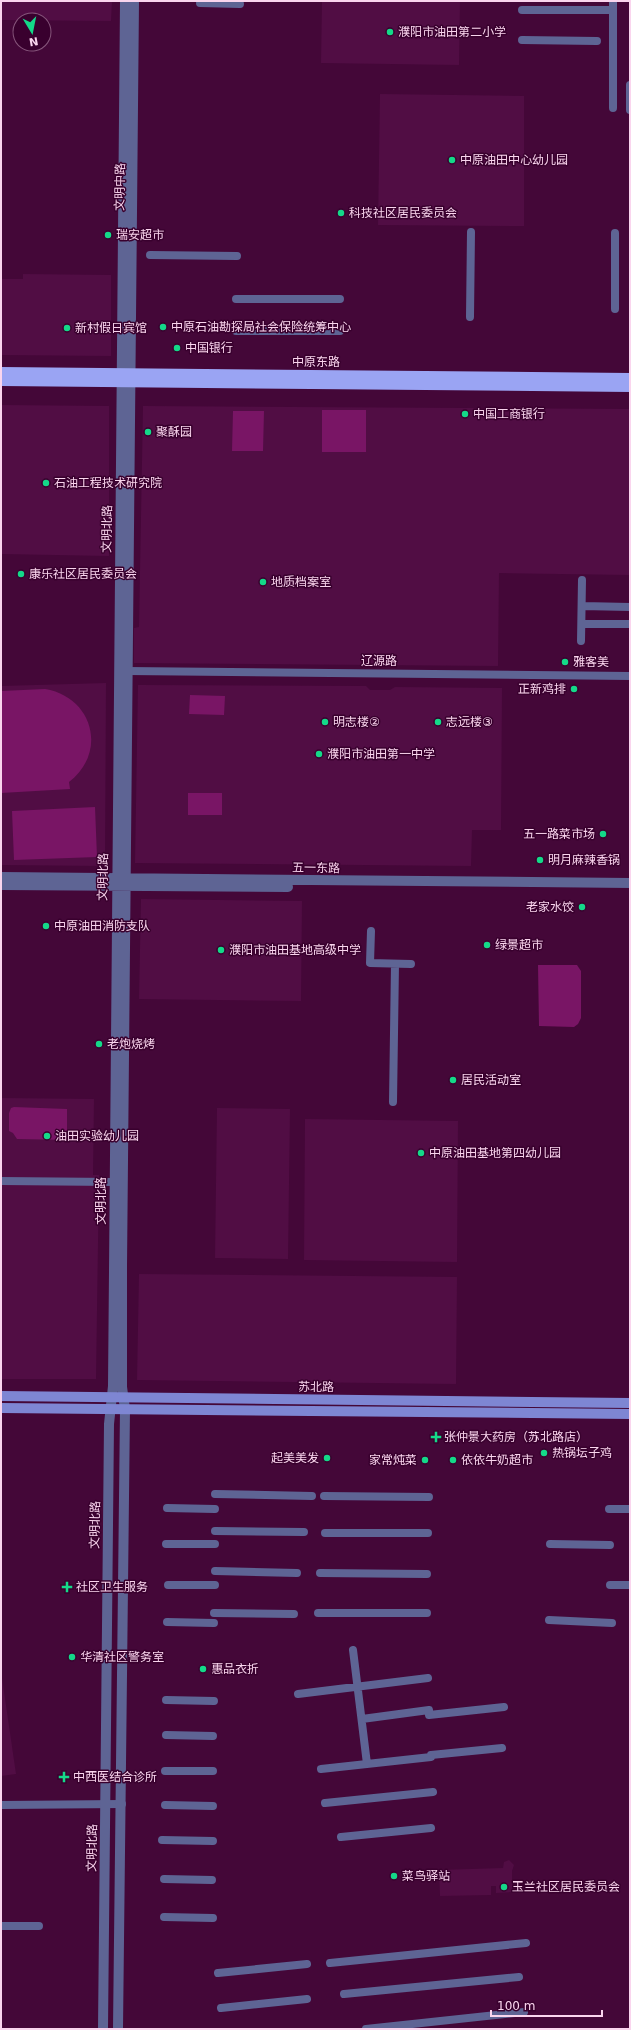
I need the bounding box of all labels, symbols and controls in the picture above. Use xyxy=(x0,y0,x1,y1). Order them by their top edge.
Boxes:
north arrow xyxy=(12,12,52,52)
place label: 濮阳市油田第二小学 xyxy=(398,25,506,39)
marker: 濮阳市油田第二小学 xyxy=(385,27,395,37)
text: N xyxy=(28,34,39,49)
place label: 中原油田中心幼儿园 xyxy=(460,153,568,167)
marker: 中原油田中心幼儿园 xyxy=(447,155,457,165)
street label: 文明中路 xyxy=(113,163,127,211)
place label: 科技社区居民委员会 xyxy=(349,206,457,220)
marker: 科技社区居民委员会 xyxy=(336,208,346,218)
place label: 瑞安超市 xyxy=(116,228,164,242)
marker: 瑞安超市 xyxy=(103,230,113,240)
place label: 中原石油勘探局社会保险统筹中心 xyxy=(171,320,351,334)
place label: 新村假日宾馆 xyxy=(75,321,147,335)
marker: 中原石油勘探局社会保险统筹中心 xyxy=(158,322,168,332)
marker: 新村假日宾馆 xyxy=(62,323,72,333)
place label: 中国银行 xyxy=(185,341,233,355)
marker: 中国银行 xyxy=(172,343,182,353)
street label: 中原东路 xyxy=(292,355,340,369)
place label: 中国工商银行 xyxy=(473,407,545,421)
marker: 中国工商银行 xyxy=(460,409,470,419)
place label: 聚酥园 xyxy=(156,425,192,439)
marker: 聚酥园 xyxy=(143,427,153,437)
place label: 石油工程技术研究院 xyxy=(54,476,162,490)
marker: 石油工程技术研究院 xyxy=(41,478,51,488)
street label: 文明北路 xyxy=(100,505,114,553)
place label: 康乐社区居民委员会 xyxy=(29,567,137,581)
marker: 康乐社区居民委员会 xyxy=(16,569,26,579)
place label: 地质档案室 xyxy=(271,575,331,589)
marker: 地质档案室 xyxy=(258,577,268,587)
street label: 辽源路 xyxy=(361,654,397,668)
place label: 雅客美 xyxy=(573,655,609,669)
marker: 雅客美 xyxy=(560,657,570,667)
place label: 正新鸡排 xyxy=(518,682,566,696)
marker: 正新鸡排 xyxy=(569,684,579,694)
place label: 明志楼② xyxy=(333,715,380,729)
place label: 志远楼③ xyxy=(446,715,493,729)
marker: 明志楼② xyxy=(320,717,330,727)
marker: 志远楼③ xyxy=(433,717,443,727)
place label: 濮阳市油田第一中学 xyxy=(327,747,435,761)
marker: 濮阳市油田第一中学 xyxy=(314,749,324,759)
place label: 五一路菜市场 xyxy=(523,827,595,841)
marker: 五一路菜市场 xyxy=(598,829,608,839)
street label: 文明北路 xyxy=(96,853,110,901)
place label: 明月麻辣香锅 xyxy=(548,853,620,867)
marker: 明月麻辣香锅 xyxy=(535,855,545,865)
street label: 五一东路 xyxy=(292,861,340,875)
place label: 老家水饺 xyxy=(526,900,574,914)
marker: 老家水饺 xyxy=(577,902,587,912)
place label: 中原油田消防支队 xyxy=(54,919,150,933)
marker: 中原油田消防支队 xyxy=(41,921,51,931)
place label: 绿景超市 xyxy=(495,938,543,952)
marker: 绿景超市 xyxy=(482,940,492,950)
place label: 濮阳市油田基地高级中学 xyxy=(229,943,361,957)
marker: 濮阳市油田基地高级中学 xyxy=(216,945,226,955)
place label: 老炮烧烤 xyxy=(107,1037,155,1051)
marker: 老炮烧烤 xyxy=(94,1039,104,1049)
place label: 居民活动室 xyxy=(461,1073,521,1087)
marker: 居民活动室 xyxy=(448,1075,458,1085)
place label: 油田实验幼儿园 xyxy=(55,1129,139,1143)
marker: 油田实验幼儿园 xyxy=(42,1131,52,1141)
place label: 中原油田基地第四幼儿园 xyxy=(429,1146,561,1160)
marker: 中原油田基地第四幼儿园 xyxy=(416,1148,426,1158)
street label: 文明北路 xyxy=(94,1177,108,1225)
street label: 苏北路 xyxy=(298,1380,334,1394)
place label: 张仲景大药房（苏北路店） xyxy=(444,1430,588,1444)
marker: 张仲景大药房（苏北路店） xyxy=(431,1432,441,1442)
place label: 热锅坛子鸡 xyxy=(552,1446,612,1460)
marker: 热锅坛子鸡 xyxy=(539,1448,549,1458)
place label: 起美美发 xyxy=(271,1451,319,1465)
marker: 起美美发 xyxy=(322,1453,332,1463)
place label: 家常炖菜 xyxy=(369,1453,417,1467)
place label: 依依牛奶超市 xyxy=(461,1453,533,1467)
marker: 家常炖菜 xyxy=(420,1455,430,1465)
marker: 依依牛奶超市 xyxy=(448,1455,458,1465)
street label: 文明北路 xyxy=(88,1501,102,1549)
place label: 社区卫生服务 xyxy=(76,1580,148,1594)
marker: 社区卫生服务 xyxy=(61,1581,73,1593)
place label: 华清社区警务室 xyxy=(80,1650,164,1664)
marker: 华清社区警务室 xyxy=(67,1652,77,1662)
place label: 惠品衣折 xyxy=(211,1662,259,1676)
marker: 惠品衣折 xyxy=(198,1664,208,1674)
place label: 中西医结合诊所 xyxy=(73,1770,157,1784)
marker: 中西医结合诊所 xyxy=(58,1771,70,1783)
street label: 文明北路 xyxy=(85,1824,99,1872)
place label: 菜鸟驿站 xyxy=(402,1869,450,1883)
marker: 菜鸟驿站 xyxy=(389,1871,399,1881)
place label: 玉兰社区居民委员会 xyxy=(512,1880,620,1894)
marker: 玉兰社区居民委员会 xyxy=(499,1882,509,1892)
scale bar xyxy=(491,1992,602,2018)
text: 100 m xyxy=(497,1999,535,2013)

